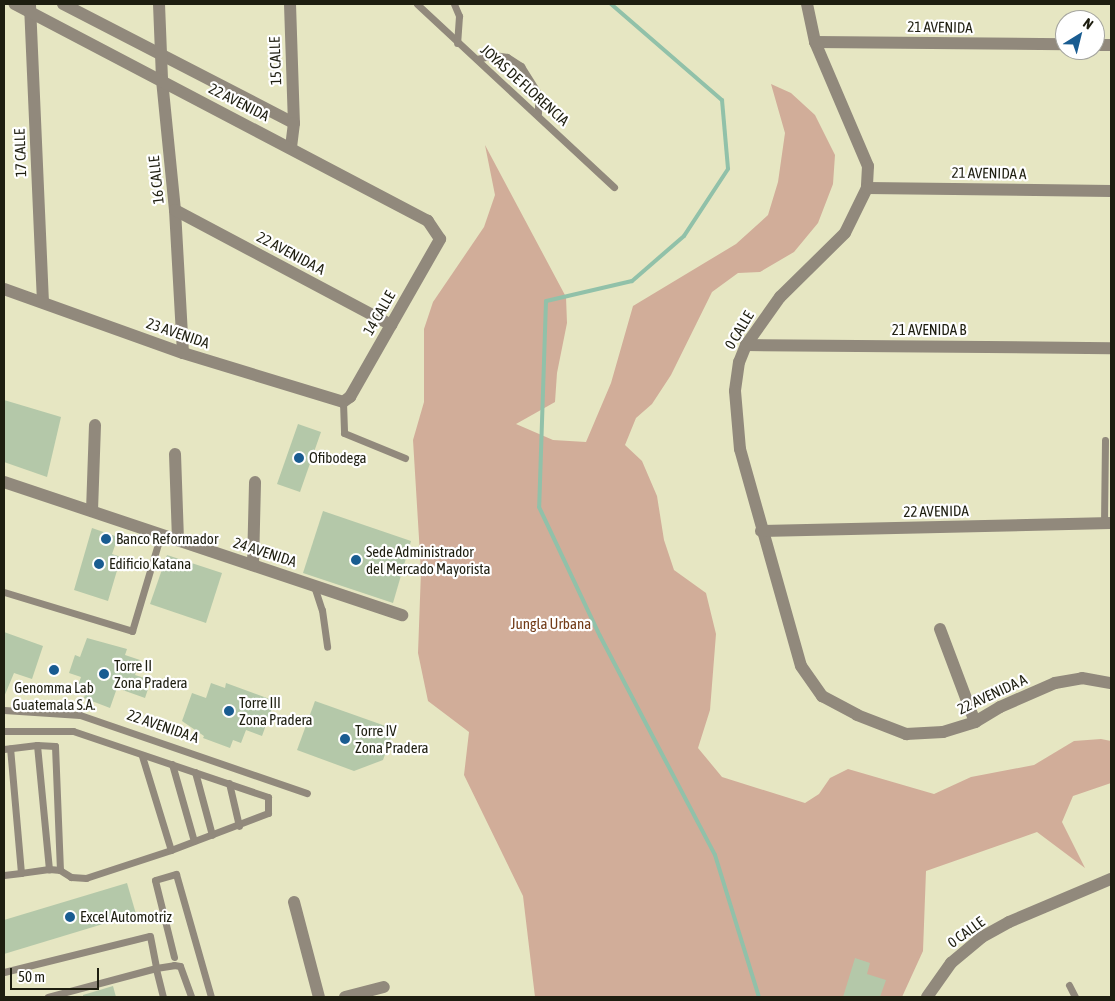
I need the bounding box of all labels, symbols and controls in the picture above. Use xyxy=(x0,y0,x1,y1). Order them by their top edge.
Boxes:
north arrow xyxy=(1055,10,1105,60)
text: N xyxy=(1080,15,1096,33)
street label: 21 AVENIDA xyxy=(907,17,973,37)
street label: 15 CALLE xyxy=(265,37,285,85)
street label: JOYAS DE FLORENCIA xyxy=(477,41,573,129)
street label: 22 AVENIDA xyxy=(206,79,272,125)
street label: 17 CALLE xyxy=(10,129,30,177)
street label: 16 CALLE xyxy=(145,155,167,205)
street label: 21 AVENIDA A xyxy=(951,163,1027,183)
street label: 22 AVENIDA A xyxy=(254,228,328,278)
street label: 14 CALLE xyxy=(359,288,399,338)
street label: 0 CALLE xyxy=(721,308,757,352)
street label: 23 AVENIDA xyxy=(144,314,212,352)
street label: 21 AVENIDA B xyxy=(892,321,966,339)
place label: Ofibodega xyxy=(309,449,367,467)
marker: Ofibodega xyxy=(293,452,305,464)
street label: 22 AVENIDA xyxy=(903,501,969,521)
place label: Banco Reformador xyxy=(116,530,218,548)
marker: Banco Reformador xyxy=(100,533,112,545)
street label: 24 AVENIDA xyxy=(231,533,299,571)
place label: Sede Administrador del Mercado Mayorista xyxy=(366,542,491,577)
marker: Sede Administrador del Mercado Mayorista xyxy=(350,554,362,566)
place label: Edificio Katana xyxy=(109,555,191,573)
marker: Edificio Katana xyxy=(93,558,105,570)
park label: Jungla Urbana xyxy=(511,615,591,633)
place label: Torre II Zona Pradera xyxy=(114,656,188,691)
marker: Genomma Lab Guatemala S.A. xyxy=(48,664,60,676)
marker: Torre II Zona Pradera xyxy=(98,668,110,680)
street label: 22 AVENIDA A xyxy=(954,670,1030,718)
place label: Genomma Lab Guatemala S.A. xyxy=(13,678,95,713)
place label: Torre III Zona Pradera xyxy=(239,693,313,728)
street label: 22 AVENIDA A xyxy=(125,705,201,747)
marker: Torre III Zona Pradera xyxy=(223,705,235,717)
place label: Torre IV Zona Pradera xyxy=(355,721,429,756)
marker: Torre IV Zona Pradera xyxy=(339,733,351,745)
place label: Excel Automotriz xyxy=(80,908,172,926)
marker: Excel Automotriz xyxy=(64,911,76,923)
street label: 0 CALLE xyxy=(944,913,988,951)
scale bar xyxy=(12,958,101,990)
text: 50 m xyxy=(18,968,45,985)

